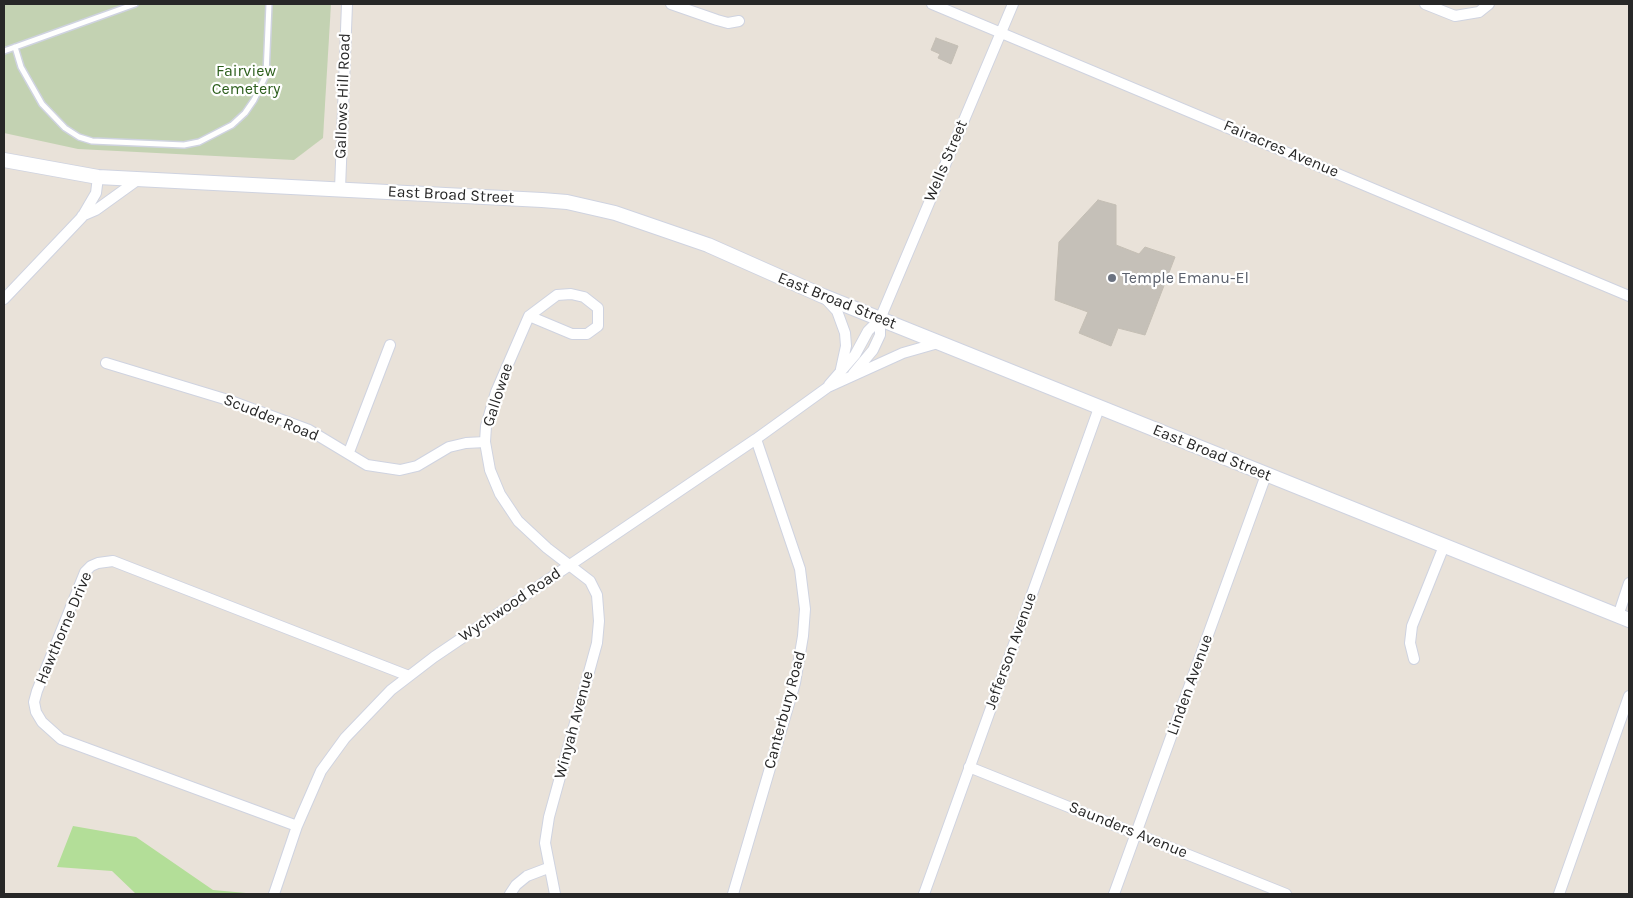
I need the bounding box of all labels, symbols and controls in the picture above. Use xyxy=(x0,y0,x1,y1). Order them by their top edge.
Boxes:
street label: Gallows Hill Road xyxy=(331,33,355,159)
park label: Fairview Cemetery xyxy=(212,61,280,99)
street label: Fairacres Avenue xyxy=(1221,116,1341,182)
street label: Wells Street xyxy=(920,117,972,205)
street label: East Broad Street xyxy=(387,182,515,208)
street label: East Broad Street xyxy=(775,268,899,334)
place label: Temple Emanu-El xyxy=(1122,268,1249,288)
marker: Temple Emanu-El xyxy=(1106,272,1118,284)
street label: Gallowae xyxy=(479,361,517,429)
street label: Scudder Road xyxy=(220,390,322,446)
street label: East Broad Street xyxy=(1150,420,1274,486)
street label: Wychwood Road xyxy=(455,564,565,646)
street label: Hawthorne Drive xyxy=(32,569,96,687)
street label: Jefferson Avenue xyxy=(981,590,1041,712)
street label: Linden Avenue xyxy=(1163,632,1217,738)
street label: Canterbury Road xyxy=(760,649,810,771)
street label: Winyah Avenue xyxy=(550,669,598,781)
street label: Saunders Avenue xyxy=(1066,797,1190,863)

